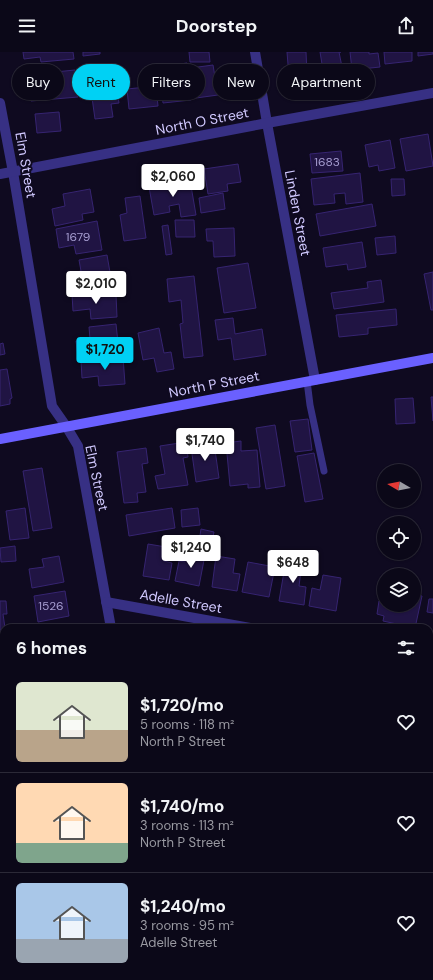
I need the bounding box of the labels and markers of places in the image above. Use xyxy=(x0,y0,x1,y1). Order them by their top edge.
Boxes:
pin: $2,060 xyxy=(140,164,206,198)
pin: $2,010 xyxy=(63,271,129,305)
pin: $1,720 xyxy=(72,337,138,371)
pin: $1,740 xyxy=(172,428,238,462)
pin: $1,240 xyxy=(158,535,224,569)
pin: $648 xyxy=(269,550,317,584)

